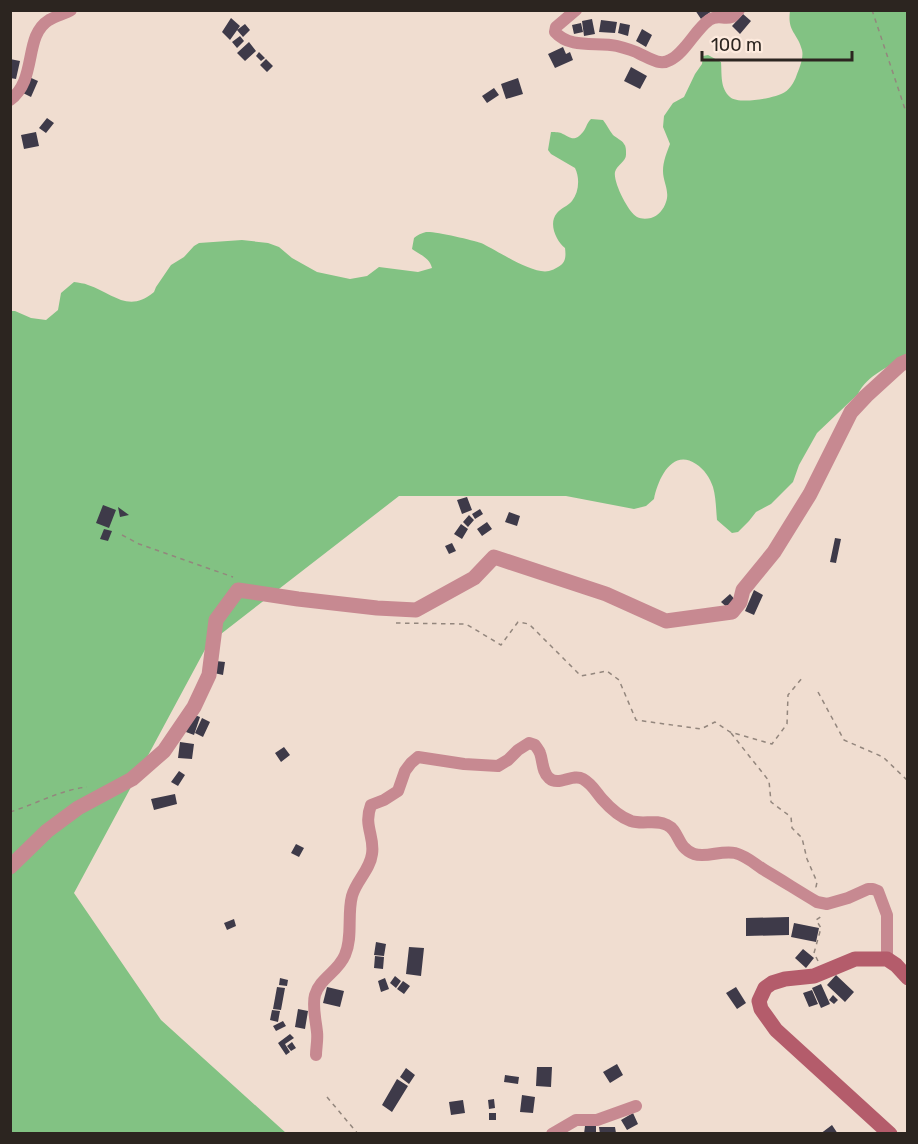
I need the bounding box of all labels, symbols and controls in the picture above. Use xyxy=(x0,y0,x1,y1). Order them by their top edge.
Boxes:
scale bar xyxy=(702,24,852,62)
text: 100 m xyxy=(711,34,762,56)

